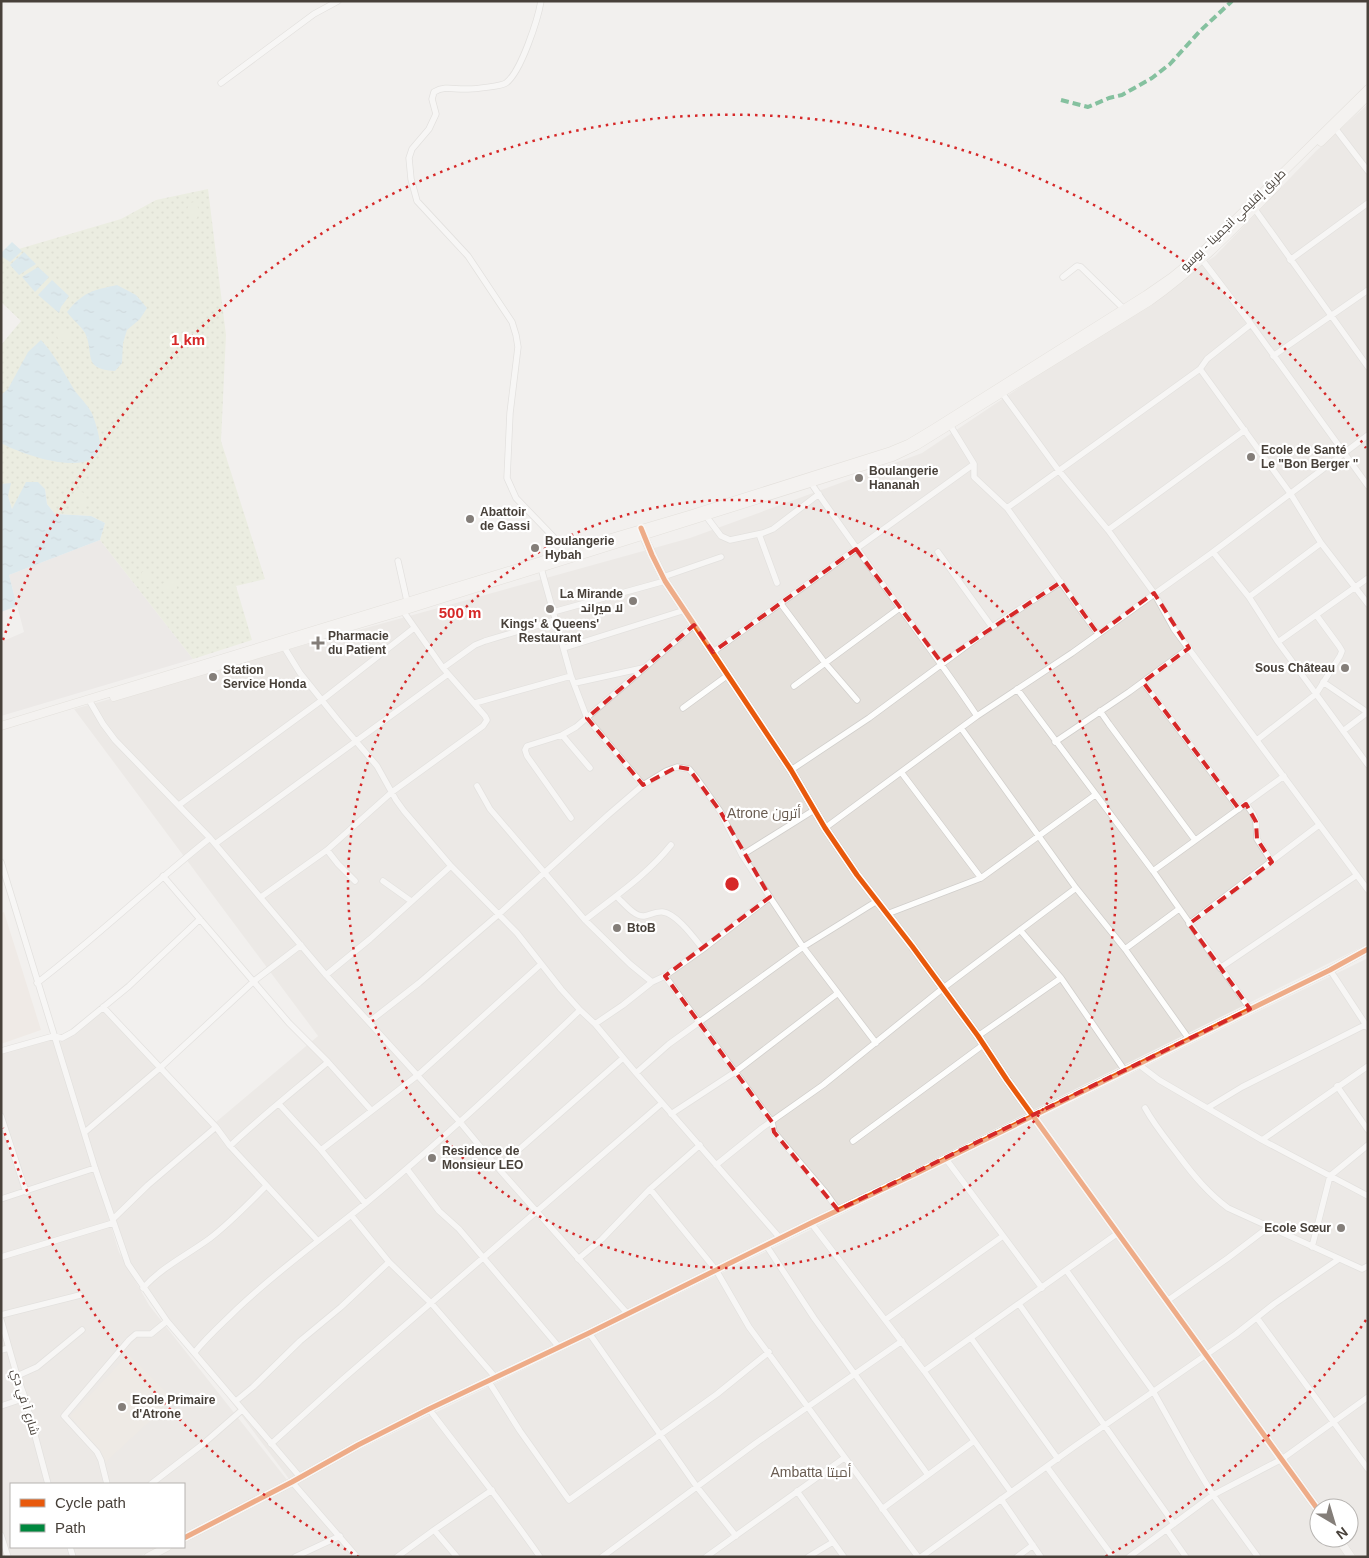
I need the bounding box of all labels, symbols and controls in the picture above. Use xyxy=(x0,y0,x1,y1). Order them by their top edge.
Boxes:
street label: طريق إقليمي انجمينا - بوسو xyxy=(1178,166,1291,276)
text: 1 km xyxy=(171,331,205,348)
place label: Ecole de Santé Le "Bon Berger " xyxy=(1261,443,1358,471)
marker: Ecole de Santé Le "Bon Berger " xyxy=(1245,451,1257,463)
place label: Boulangerie Hananah xyxy=(869,464,939,492)
marker: Boulangerie Hananah xyxy=(853,472,865,484)
place label: Abattoir de Gassi xyxy=(480,505,530,533)
marker: Abattoir de Gassi xyxy=(464,513,476,525)
place label: Boulangerie Hybah xyxy=(545,534,615,562)
marker: Boulangerie Hybah xyxy=(529,542,541,554)
place label: La Mirande لا ميراند xyxy=(560,587,623,616)
marker: La Mirande لا ميراند xyxy=(627,595,639,607)
marker: Kings' & Queens' Restaurant xyxy=(544,603,556,615)
text: 500 m xyxy=(439,604,481,621)
place label: Kings' & Queens' Restaurant xyxy=(501,617,599,645)
place label: Pharmacie du Patient xyxy=(328,629,389,657)
marker: Pharmacie du Patient xyxy=(312,637,324,649)
place label: Sous Château xyxy=(1255,661,1335,675)
marker: Sous Château xyxy=(1339,662,1351,674)
place label: Station Service Honda xyxy=(223,663,307,691)
marker: Station Service Honda xyxy=(207,671,219,683)
district label: Atrone أترون xyxy=(727,804,801,821)
centre of rings xyxy=(723,875,741,893)
place label: BtoB xyxy=(627,921,656,935)
marker: BtoB xyxy=(611,922,623,934)
place label: Residence de Monsieur LEO xyxy=(442,1144,523,1172)
marker: Residence de Monsieur LEO xyxy=(426,1152,438,1164)
place label: Ecole Sœur xyxy=(1264,1221,1331,1235)
marker: Ecole Sœur xyxy=(1335,1222,1347,1234)
street label: شارع آ في دي xyxy=(5,1367,42,1438)
place label: Ecole Primaire d'Atrone xyxy=(132,1393,216,1421)
marker: Ecole Primaire d'Atrone xyxy=(116,1401,128,1413)
district label: Ambatta أمبتا xyxy=(770,1463,852,1480)
legend xyxy=(10,1483,185,1548)
text: Cycle path xyxy=(55,1494,126,1511)
north arrow xyxy=(1309,1498,1359,1548)
text: Path xyxy=(55,1519,86,1536)
text: N xyxy=(1333,1524,1351,1543)

